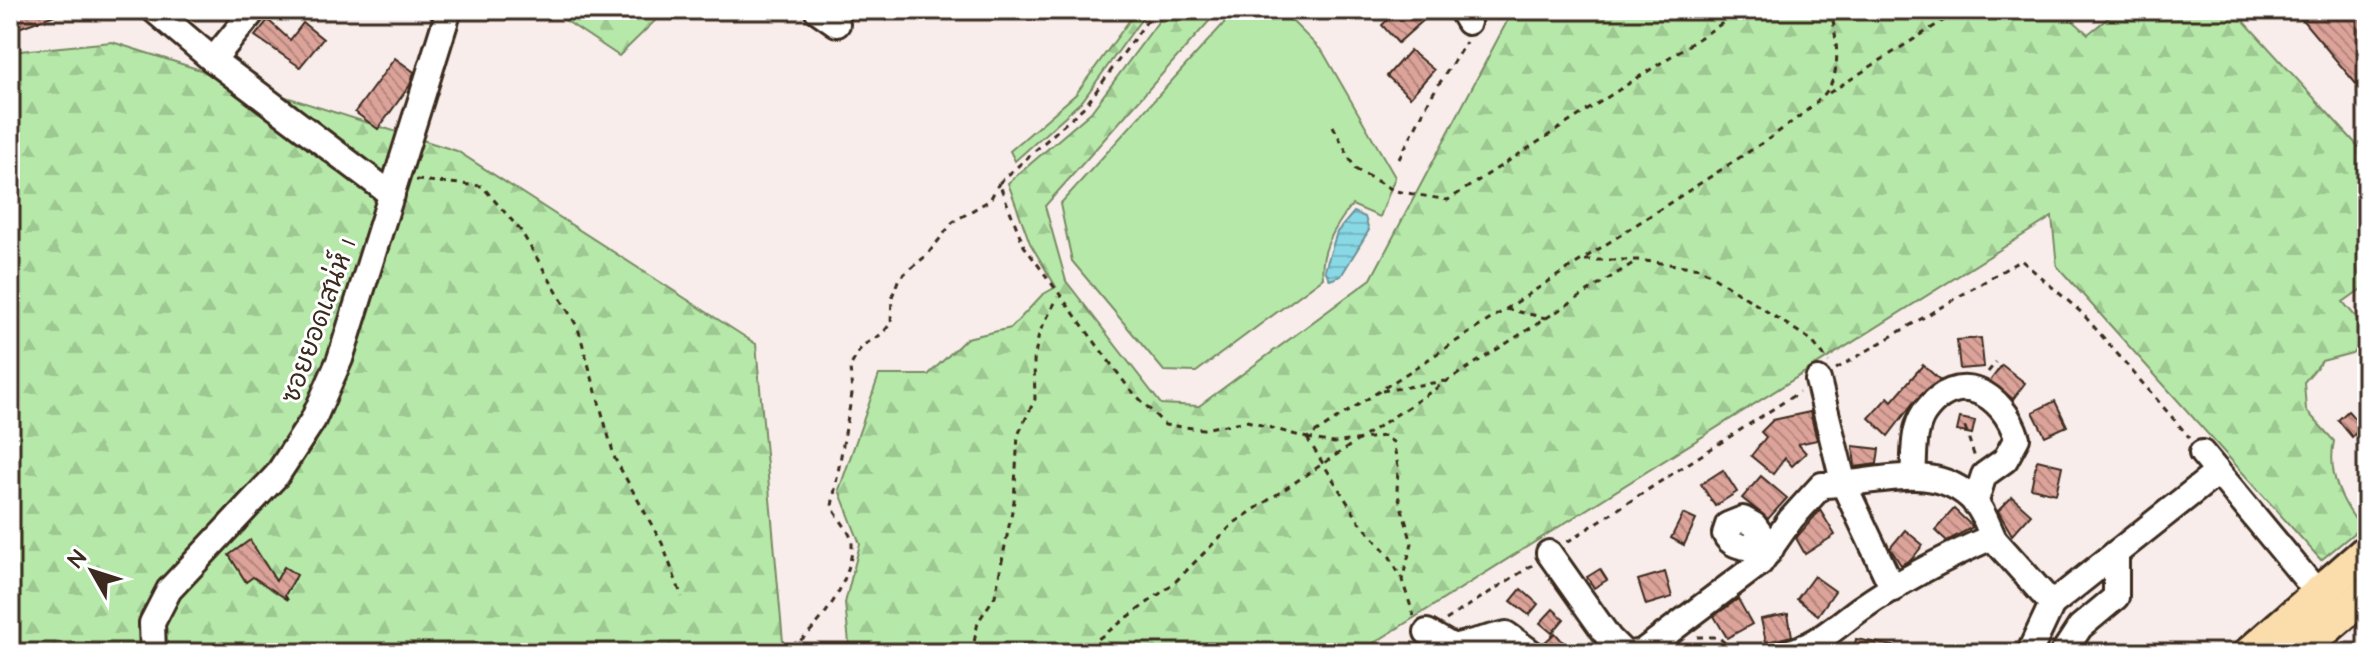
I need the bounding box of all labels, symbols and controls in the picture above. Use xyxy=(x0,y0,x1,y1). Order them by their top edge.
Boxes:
street label: ซอยยอดเสน่ห์ 1 xyxy=(273,234,365,408)
north arrow xyxy=(52,531,132,611)
text: N xyxy=(61,544,94,574)

